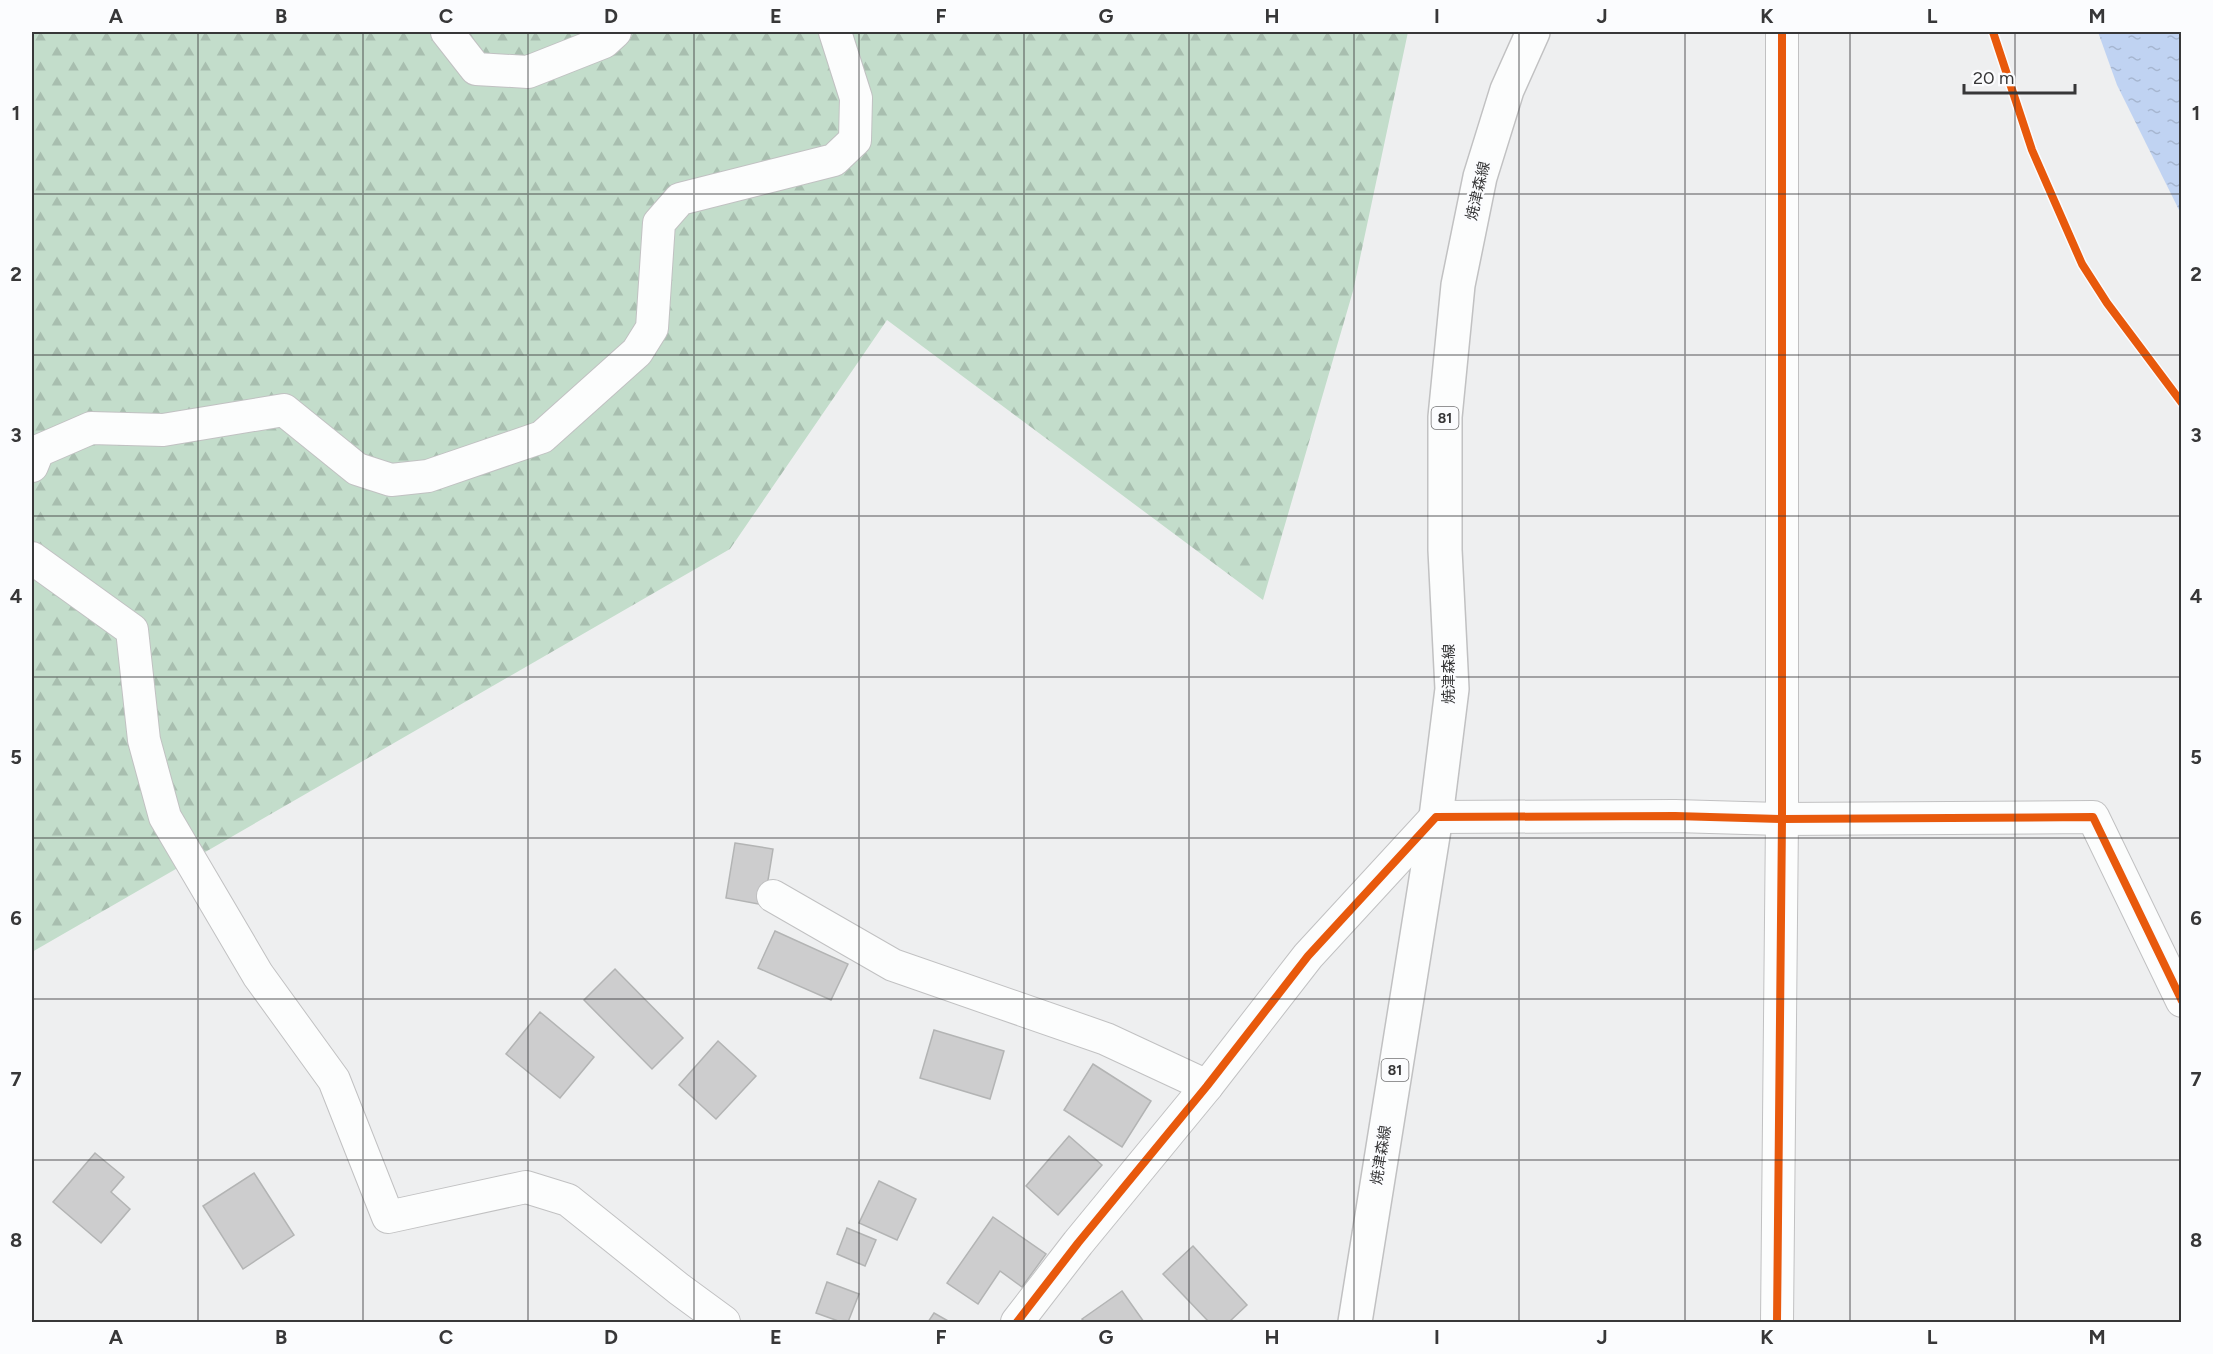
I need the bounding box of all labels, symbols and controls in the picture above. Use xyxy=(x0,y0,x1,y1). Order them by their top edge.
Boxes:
text: A xyxy=(109,4,124,28)
text: B xyxy=(275,4,287,28)
text: C xyxy=(439,4,453,28)
text: D xyxy=(604,4,618,28)
text: E xyxy=(770,4,782,28)
text: F xyxy=(935,4,947,28)
text: G xyxy=(1099,4,1114,28)
text: H xyxy=(1265,4,1280,28)
text: I xyxy=(1434,4,1440,28)
text: J xyxy=(1596,4,1608,28)
text: K xyxy=(1760,4,1774,28)
text: L xyxy=(1927,4,1938,28)
text: M xyxy=(2088,4,2106,28)
scale bar xyxy=(1964,57,2075,95)
text: 20 m xyxy=(1973,67,2014,89)
text: 1 xyxy=(12,101,20,125)
text: 1 xyxy=(2192,101,2200,125)
street label: 焼津森線 xyxy=(1462,160,1494,222)
text: 2 xyxy=(10,262,22,286)
text: 2 xyxy=(2190,262,2202,286)
road number: 81 xyxy=(1432,407,1458,429)
text: 3 xyxy=(10,423,22,447)
text: 3 xyxy=(2190,423,2202,447)
text: 4 xyxy=(10,584,23,608)
text: 4 xyxy=(2190,584,2203,608)
street label: 焼津森線 xyxy=(1440,644,1458,704)
text: 5 xyxy=(10,745,22,769)
text: 5 xyxy=(2190,745,2202,769)
text: 6 xyxy=(10,906,22,930)
text: 6 xyxy=(2190,906,2202,930)
road number: 81 xyxy=(1382,1059,1408,1081)
text: 7 xyxy=(10,1067,22,1091)
text: 7 xyxy=(2190,1067,2202,1091)
street label: 焼津森線 xyxy=(1367,1124,1395,1186)
text: 8 xyxy=(10,1228,22,1252)
text: 8 xyxy=(2190,1228,2202,1252)
text: A xyxy=(109,1325,124,1349)
text: B xyxy=(275,1325,287,1349)
text: C xyxy=(439,1325,453,1349)
text: D xyxy=(604,1325,618,1349)
text: E xyxy=(770,1325,782,1349)
text: F xyxy=(935,1325,947,1349)
text: G xyxy=(1099,1325,1114,1349)
text: H xyxy=(1265,1325,1280,1349)
text: I xyxy=(1434,1325,1440,1349)
text: J xyxy=(1596,1325,1608,1349)
text: K xyxy=(1760,1325,1774,1349)
text: L xyxy=(1927,1325,1938,1349)
text: M xyxy=(2088,1325,2106,1349)

